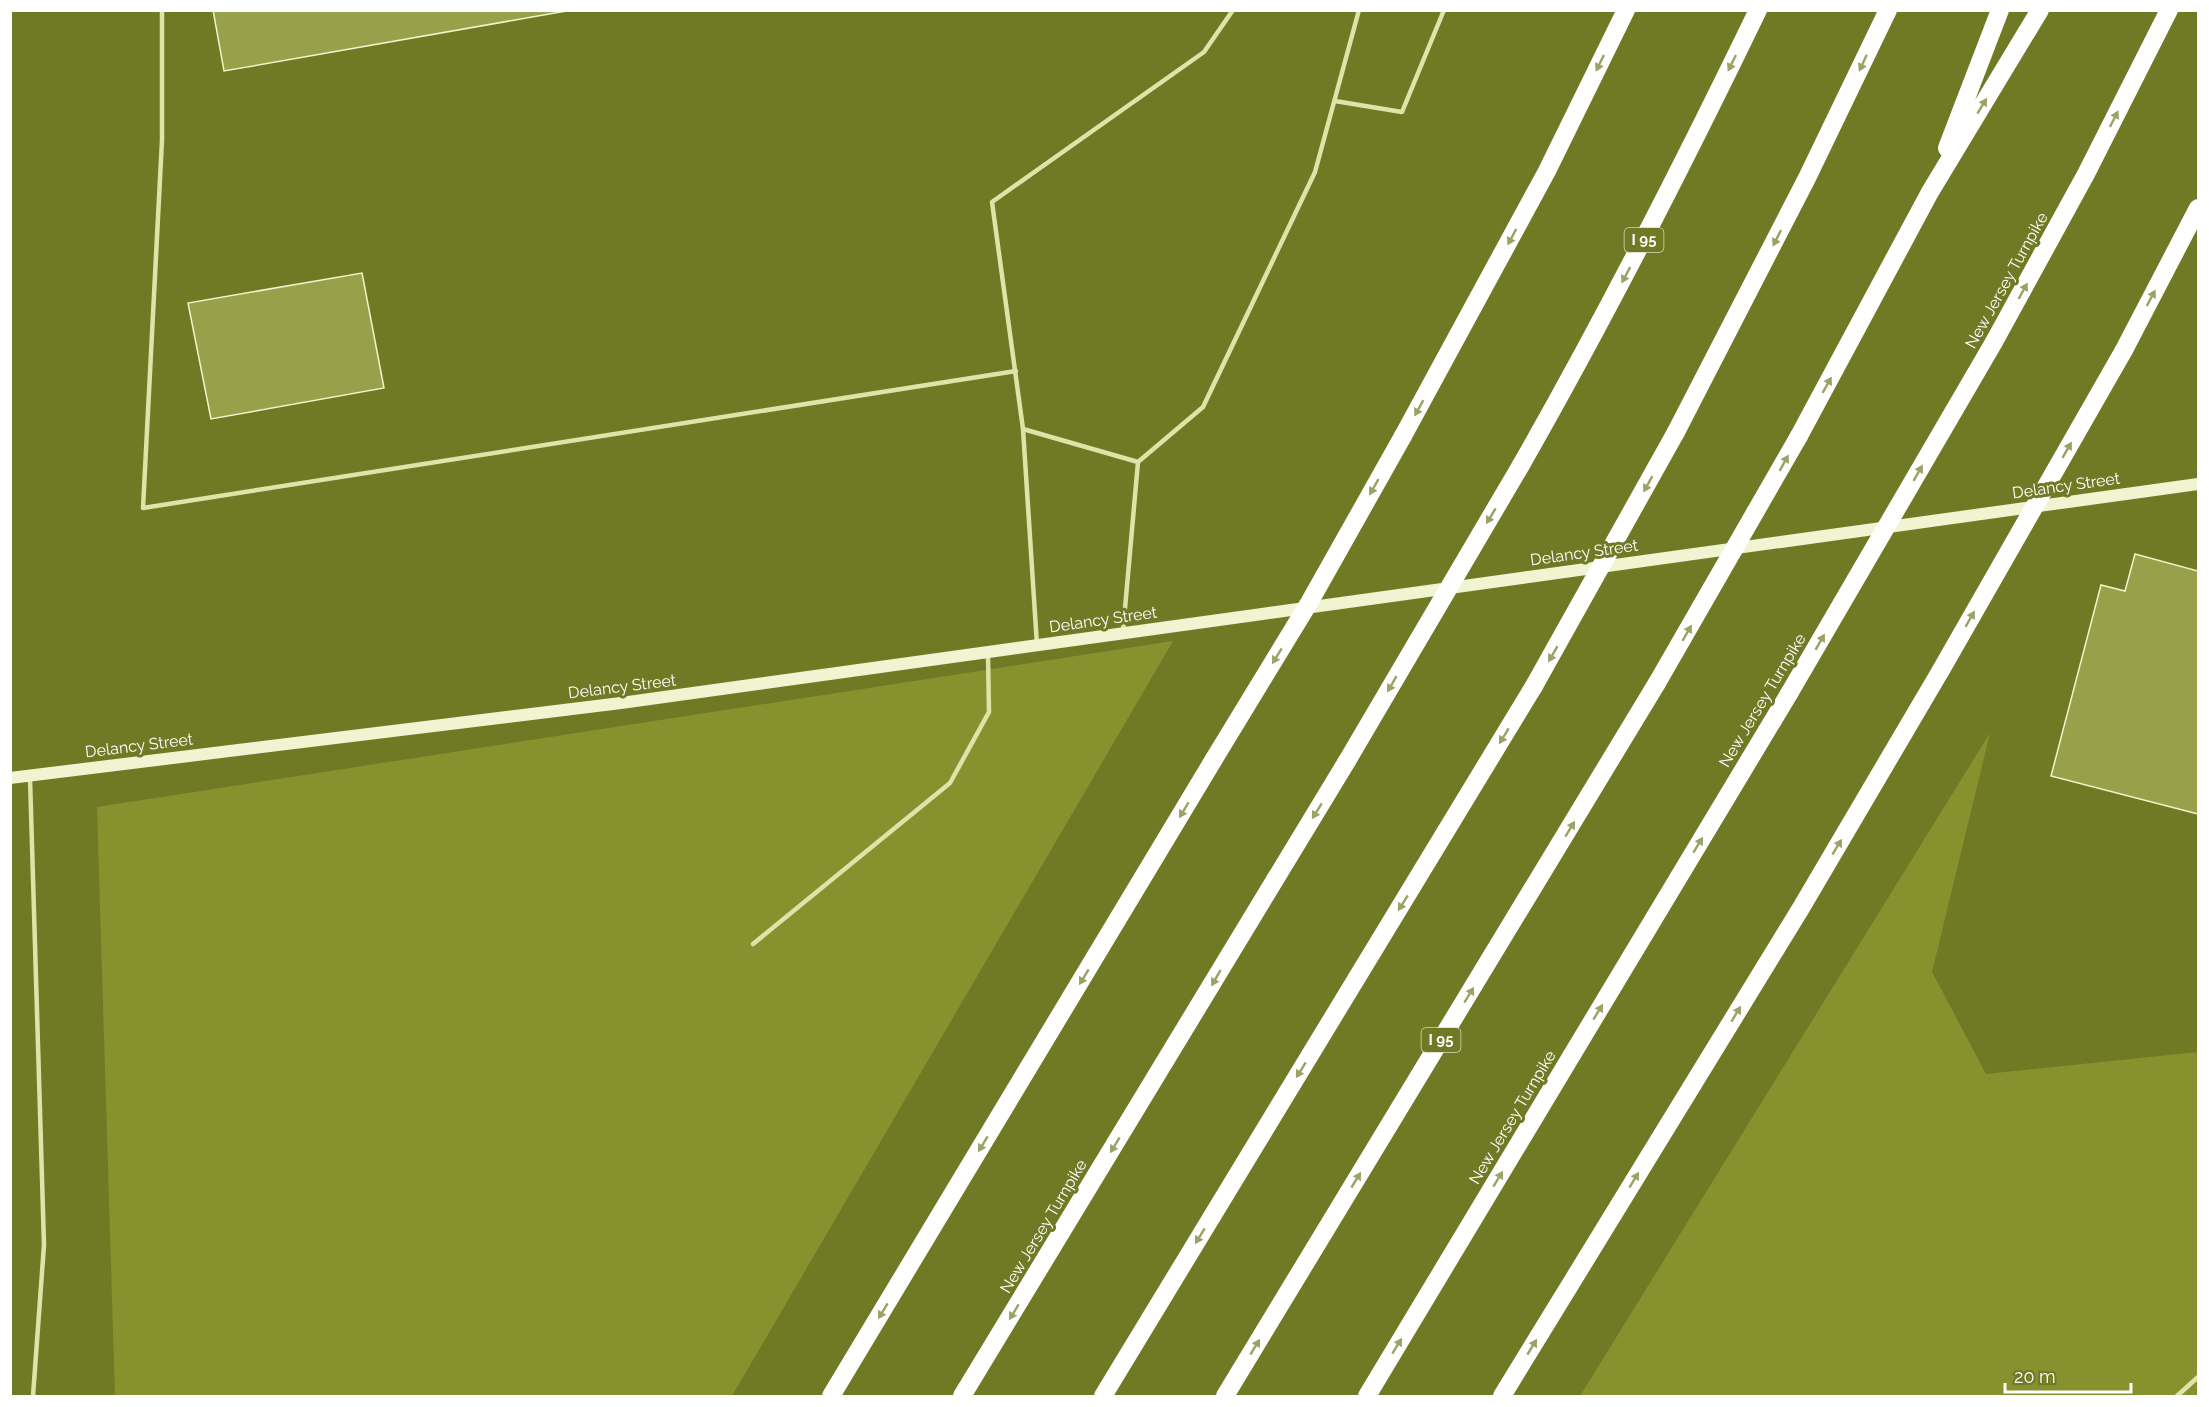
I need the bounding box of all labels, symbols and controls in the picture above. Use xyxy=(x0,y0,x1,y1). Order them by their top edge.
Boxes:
one-way arrow xyxy=(1596,54,1606,72)
one-way arrow xyxy=(1728,55,1737,72)
one-way arrow xyxy=(1859,55,1868,72)
one-way arrow xyxy=(1977,98,1988,114)
one-way arrow xyxy=(2110,110,2119,127)
street label: New Jersey Turnpike xyxy=(1961,209,2052,352)
road number: I 95 xyxy=(1624,228,1664,252)
one-way arrow xyxy=(1507,229,1517,246)
one-way arrow xyxy=(1772,230,1782,247)
one-way arrow xyxy=(1621,267,1631,284)
one-way arrow xyxy=(2018,282,2028,299)
one-way arrow xyxy=(2146,289,2156,306)
one-way arrow xyxy=(1822,377,1833,393)
one-way arrow xyxy=(1414,400,1424,417)
one-way arrow xyxy=(2062,441,2072,458)
one-way arrow xyxy=(1778,455,1789,471)
one-way arrow xyxy=(1912,465,1923,481)
street label: Delancy Street xyxy=(2011,468,2122,502)
one-way arrow xyxy=(1643,475,1653,492)
one-way arrow xyxy=(1369,479,1379,496)
one-way arrow xyxy=(1486,508,1497,524)
street label: Delancy Street xyxy=(1529,535,1640,569)
street label: Delancy Street xyxy=(1048,602,1159,636)
one-way arrow xyxy=(1965,610,1975,627)
one-way arrow xyxy=(1682,624,1692,641)
street label: New Jersey Turnpike xyxy=(1715,630,1810,771)
one-way arrow xyxy=(1814,634,1825,650)
one-way arrow xyxy=(1547,646,1558,662)
one-way arrow xyxy=(1271,648,1282,664)
street label: Delancy Street xyxy=(567,670,678,703)
one-way arrow xyxy=(1387,676,1398,692)
one-way arrow xyxy=(1498,728,1509,744)
street label: Delancy Street xyxy=(84,729,195,762)
one-way arrow xyxy=(1179,802,1190,818)
one-way arrow xyxy=(1311,803,1322,819)
one-way arrow xyxy=(1565,820,1575,837)
one-way arrow xyxy=(1693,837,1704,853)
one-way arrow xyxy=(1831,839,1842,855)
one-way arrow xyxy=(1397,895,1408,911)
one-way arrow xyxy=(1079,969,1090,985)
one-way arrow xyxy=(1211,970,1222,986)
one-way arrow xyxy=(1463,987,1474,1003)
one-way arrow xyxy=(1593,1003,1603,1020)
one-way arrow xyxy=(1730,1006,1741,1022)
road number: I 95 xyxy=(1422,1028,1460,1052)
street label: New Jersey Turnpike xyxy=(1465,1047,1560,1188)
one-way arrow xyxy=(1296,1061,1307,1078)
one-way arrow xyxy=(978,1136,989,1152)
one-way arrow xyxy=(1110,1137,1121,1153)
street label: New Jersey Turnpike xyxy=(996,1156,1091,1297)
one-way arrow xyxy=(1492,1171,1503,1187)
one-way arrow xyxy=(1351,1172,1362,1188)
one-way arrow xyxy=(1628,1172,1639,1188)
one-way arrow xyxy=(1195,1228,1206,1244)
one-way arrow xyxy=(877,1303,888,1319)
one-way arrow xyxy=(1009,1303,1020,1320)
one-way arrow xyxy=(1249,1338,1260,1355)
one-way arrow xyxy=(1392,1338,1403,1354)
one-way arrow xyxy=(1527,1339,1538,1355)
scale bar xyxy=(2005,1356,2131,1394)
text: 20 m xyxy=(2014,1366,2056,1387)

